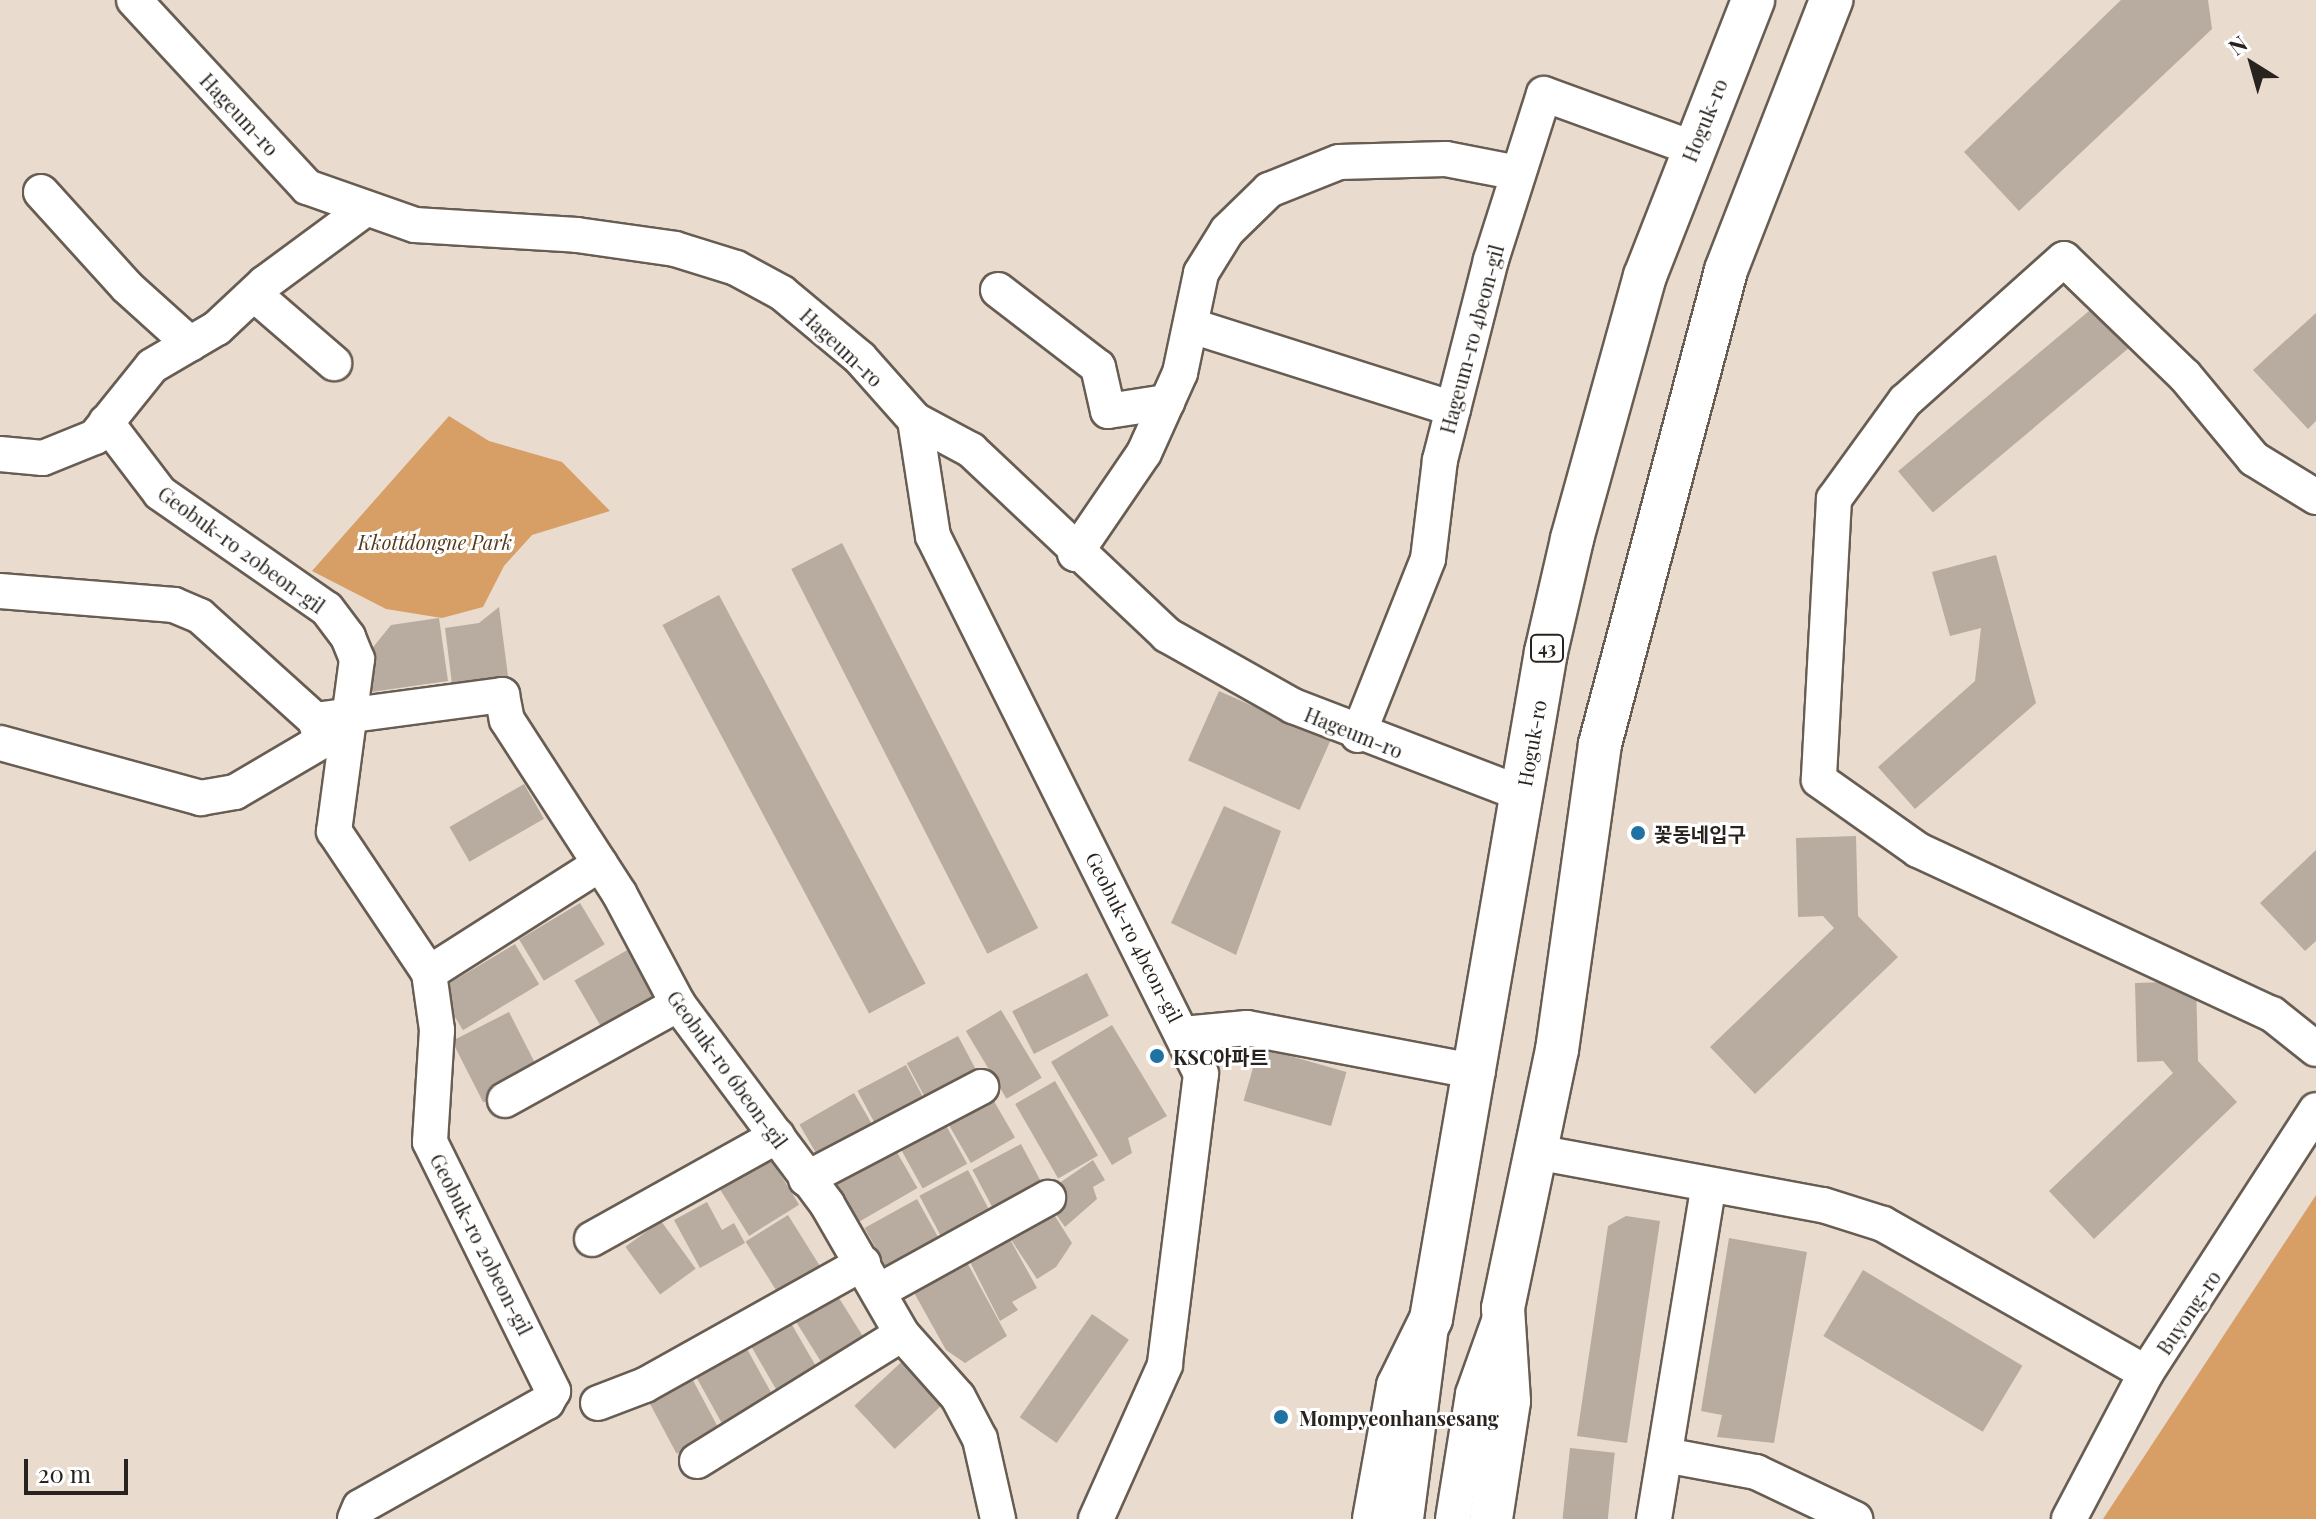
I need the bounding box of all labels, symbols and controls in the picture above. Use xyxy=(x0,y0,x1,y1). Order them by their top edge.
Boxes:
north arrow xyxy=(2212,24,2292,104)
text: N xyxy=(2222,28,2253,62)
street label: Hageum-ro xyxy=(196,68,284,160)
street label: Hoguk-ro xyxy=(1676,75,1732,165)
street label: Hageum-ro 4beon-gil xyxy=(1434,242,1508,436)
street label: Hageum-ro xyxy=(796,303,888,391)
street label: Geobuk-ro 20beon-gil xyxy=(154,480,330,618)
park label: Kkottdongne Park xyxy=(358,529,512,553)
road number: 43 xyxy=(1529,634,1565,662)
street label: Hoguk-ro xyxy=(1512,698,1550,788)
street label: Hageum-ro xyxy=(1301,701,1407,763)
place label: 꽃동네입구 xyxy=(1654,821,1746,845)
marker: 꽃동네입구 xyxy=(1629,824,1647,842)
street label: Geobuk-ro 4beon-gil xyxy=(1081,848,1189,1026)
street label: Geobuk-ro 6beon-gil xyxy=(663,985,793,1153)
place label: KSC아파트 xyxy=(1173,1044,1268,1068)
marker: KSC아파트 xyxy=(1148,1047,1166,1065)
street label: Geobuk-ro 20beon-gil xyxy=(426,1149,538,1339)
street label: Buyong-ro xyxy=(2151,1265,2225,1359)
place label: Mompyeonhansesang xyxy=(1299,1405,1499,1429)
marker: Mompyeonhansesang xyxy=(1270,1406,1292,1428)
scale bar xyxy=(28,1443,132,1493)
text: 20 m xyxy=(38,1457,91,1489)

